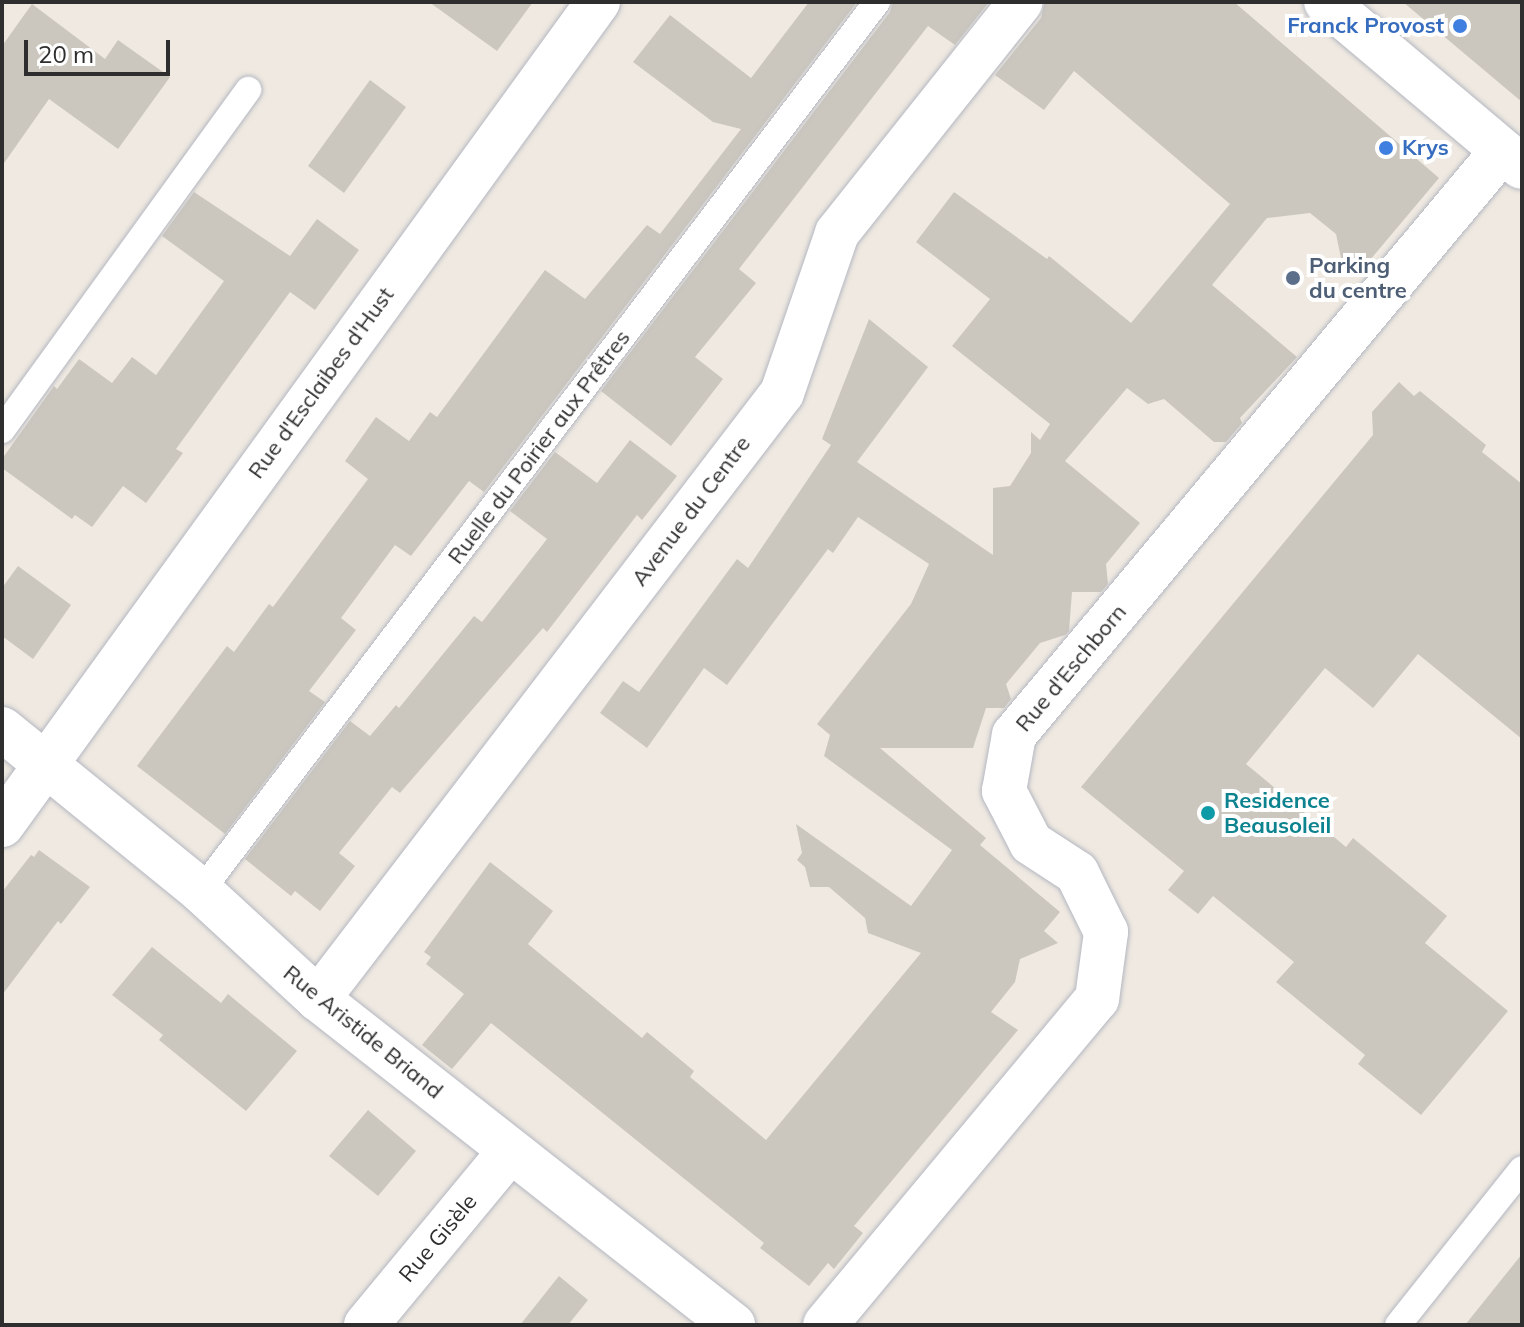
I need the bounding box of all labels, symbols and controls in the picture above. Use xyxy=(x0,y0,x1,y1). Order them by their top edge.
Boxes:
place label: Franck Provost xyxy=(1287,13,1444,39)
marker: Franck Provost xyxy=(1451,17,1469,35)
scale bar xyxy=(28,24,174,74)
text: 20 m xyxy=(38,39,94,69)
place label: Krys xyxy=(1402,135,1449,161)
marker: Krys xyxy=(1377,139,1395,157)
place label: Parking du centre xyxy=(1309,252,1407,304)
marker: Parking du centre xyxy=(1284,269,1302,287)
street label: Rue d'Esclaibes d'Hust xyxy=(243,282,399,484)
street label: Ruelle du Poirier aux Prêtres xyxy=(442,325,636,569)
street label: Avenue du Centre xyxy=(626,431,756,591)
street label: Rue d'Eschborn xyxy=(1010,599,1132,737)
place label: Residence Beausoleil xyxy=(1224,787,1331,838)
marker: Residence Beausoleil xyxy=(1199,804,1217,822)
street label: Rue Aristide Briand xyxy=(278,960,448,1104)
street label: Rue Gisèle xyxy=(393,1189,483,1287)

